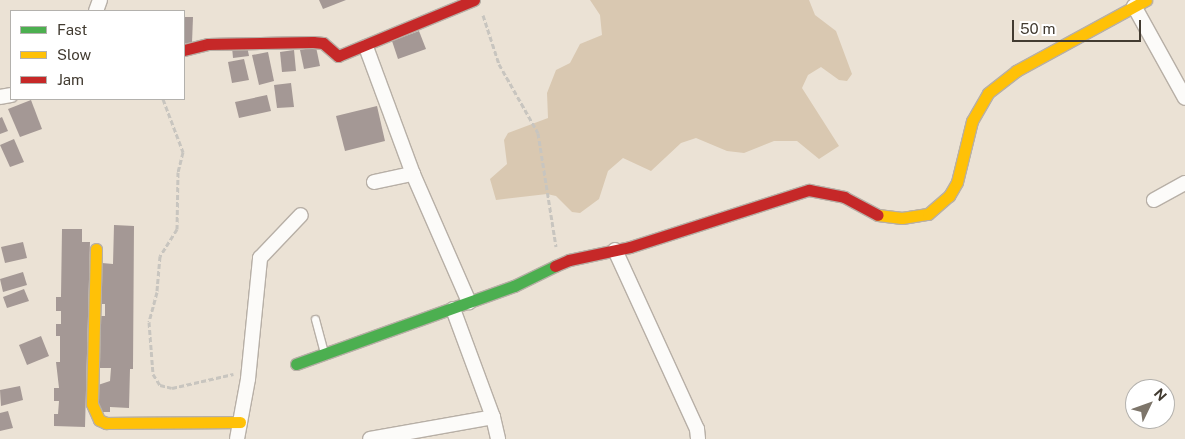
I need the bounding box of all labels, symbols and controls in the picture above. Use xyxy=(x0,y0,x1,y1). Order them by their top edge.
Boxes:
legend xyxy=(10,10,185,100)
scale bar xyxy=(1015,10,1144,42)
text: 50 m xyxy=(1020,20,1055,37)
text: Fast xyxy=(57,21,87,38)
text: Slow xyxy=(57,46,91,63)
text: Jam xyxy=(57,71,84,88)
north arrow xyxy=(1125,379,1175,429)
text: N xyxy=(1151,385,1170,404)

